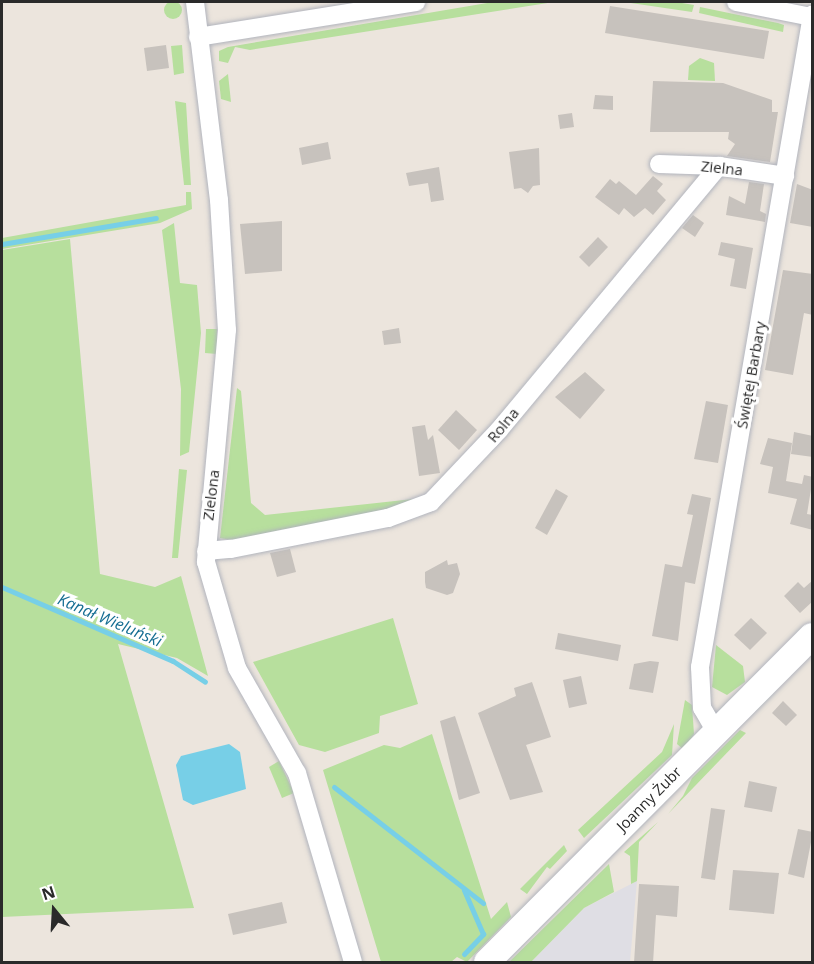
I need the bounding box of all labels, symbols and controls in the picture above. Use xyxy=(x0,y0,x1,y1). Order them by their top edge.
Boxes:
street label: Zielna xyxy=(700,157,744,179)
street label: Świętej Barbary xyxy=(733,320,769,430)
street label: Rolna xyxy=(483,404,523,446)
street label: Zielona xyxy=(199,469,223,521)
water label: Kanał Wieluński xyxy=(55,589,165,651)
street label: Joanny Żubr xyxy=(613,763,685,835)
north arrow xyxy=(24,880,84,940)
text: N xyxy=(39,880,58,905)

